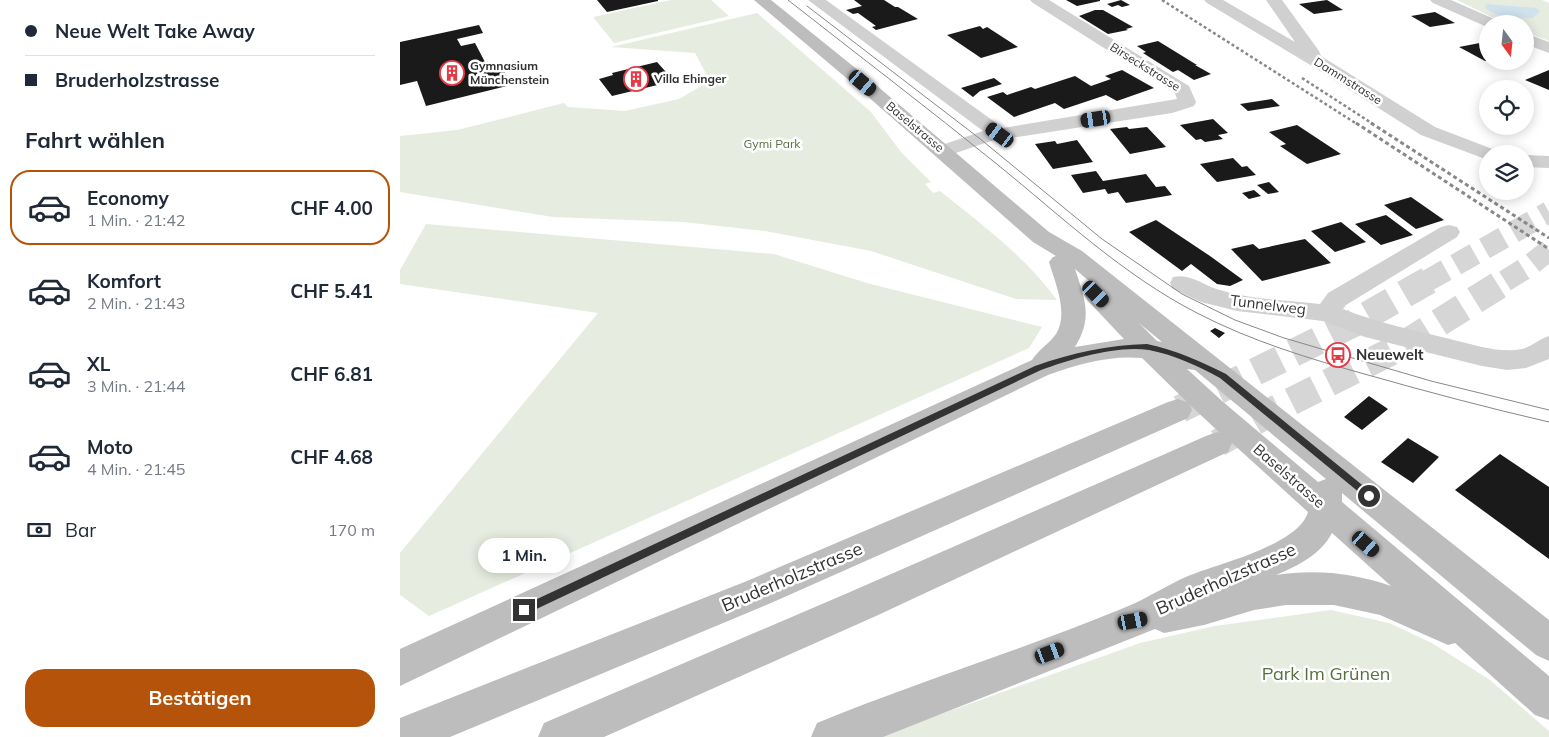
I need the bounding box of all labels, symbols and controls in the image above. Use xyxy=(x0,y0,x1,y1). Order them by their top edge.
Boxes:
north arrow xyxy=(1479,15,1534,70)
map controls xyxy=(1479,15,1534,200)
text: Neue Welt Take Away xyxy=(55,19,255,43)
street label: Birseckstrasse xyxy=(1107,39,1183,94)
street label: Dammstrasse xyxy=(1312,54,1385,107)
place label: Gymnasium Münchenstein xyxy=(470,58,549,87)
building icon: Gymnasium Münchenstein xyxy=(439,60,465,86)
building icon: Villa Ehinger xyxy=(623,66,649,92)
text: Bruderholzstrasse xyxy=(55,68,219,92)
car xyxy=(846,68,879,98)
place label: Villa Ehinger xyxy=(653,71,727,86)
button: locate xyxy=(1479,80,1534,135)
street label: Baselstrasse xyxy=(883,98,947,155)
car xyxy=(1080,109,1111,129)
car xyxy=(983,120,1016,150)
text: Fahrt wählen xyxy=(25,126,165,154)
park label: Gymi Park xyxy=(744,136,801,151)
button: layers xyxy=(1479,145,1534,200)
icon: car xyxy=(27,185,72,230)
text: Economy xyxy=(87,186,169,210)
text: CHF 4.00 xyxy=(290,196,373,220)
text: 1 Min. · 21:42 xyxy=(87,210,185,230)
icon: car xyxy=(27,268,72,313)
text: Komfort xyxy=(87,269,161,293)
car xyxy=(1080,278,1111,310)
text: CHF 5.41 xyxy=(290,279,373,303)
street label: Tunnelweg xyxy=(1229,290,1307,319)
text: 2 Min. · 21:43 xyxy=(87,293,185,313)
bus stop icon: Neuewelt xyxy=(1325,342,1351,368)
place label: Neuewelt xyxy=(1356,345,1424,364)
icon: car xyxy=(27,351,72,396)
text: XL xyxy=(87,352,110,376)
text: CHF 6.81 xyxy=(290,362,373,386)
text: 3 Min. · 21:44 xyxy=(87,376,185,396)
icon: car xyxy=(27,434,72,479)
text: Moto xyxy=(87,435,133,459)
street label: Baselstrasse xyxy=(1250,439,1329,512)
text: CHF 4.68 xyxy=(290,445,373,469)
text: 4 Min. · 21:45 xyxy=(87,459,185,479)
route start xyxy=(1358,485,1380,507)
icon: cash xyxy=(25,516,53,544)
text: Bar xyxy=(65,518,96,542)
text: 170 m xyxy=(328,520,375,540)
car xyxy=(1349,528,1382,560)
street label: Bruderholzstrasse xyxy=(718,537,866,617)
street label: Bruderholzstrasse xyxy=(1152,537,1299,620)
callout: 1 Min. xyxy=(478,538,570,572)
text: 1 Min. xyxy=(501,545,547,565)
route end xyxy=(513,599,535,621)
car xyxy=(1116,611,1149,631)
car xyxy=(1033,641,1066,665)
park label: Park Im Grünen xyxy=(1262,662,1390,685)
button: Bestätigen xyxy=(25,669,375,727)

